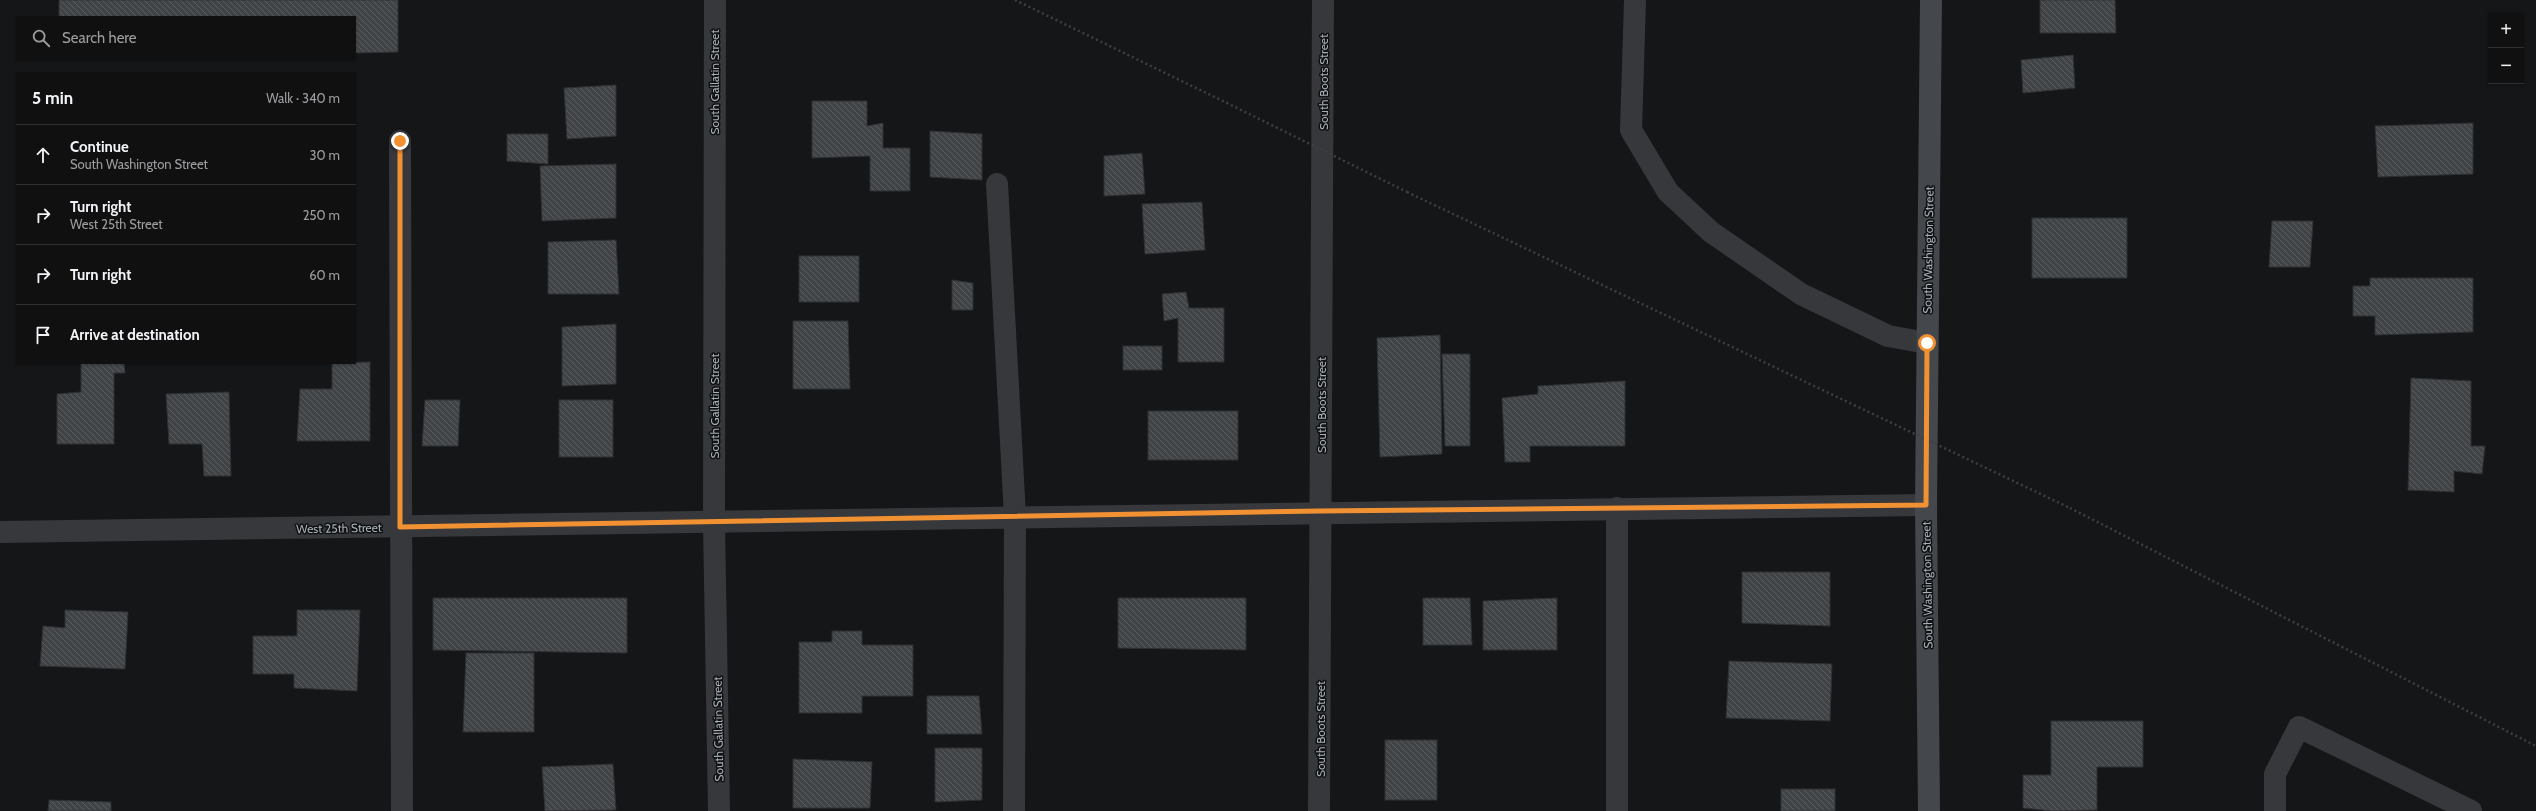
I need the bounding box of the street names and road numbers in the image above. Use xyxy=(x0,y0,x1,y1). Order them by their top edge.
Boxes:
street label: South Gallatin Street xyxy=(707,29,722,135)
street label: South Boots Street xyxy=(1316,34,1331,130)
street label: South Washington Street xyxy=(1919,186,1937,314)
street label: South Gallatin Street xyxy=(707,353,722,459)
street label: South Boots Street xyxy=(1314,357,1329,453)
street label: West 25th Street xyxy=(296,520,382,536)
street label: South Washington Street xyxy=(1918,521,1936,649)
street label: South Gallatin Street xyxy=(710,676,726,782)
street label: South Boots Street xyxy=(1313,681,1328,777)

